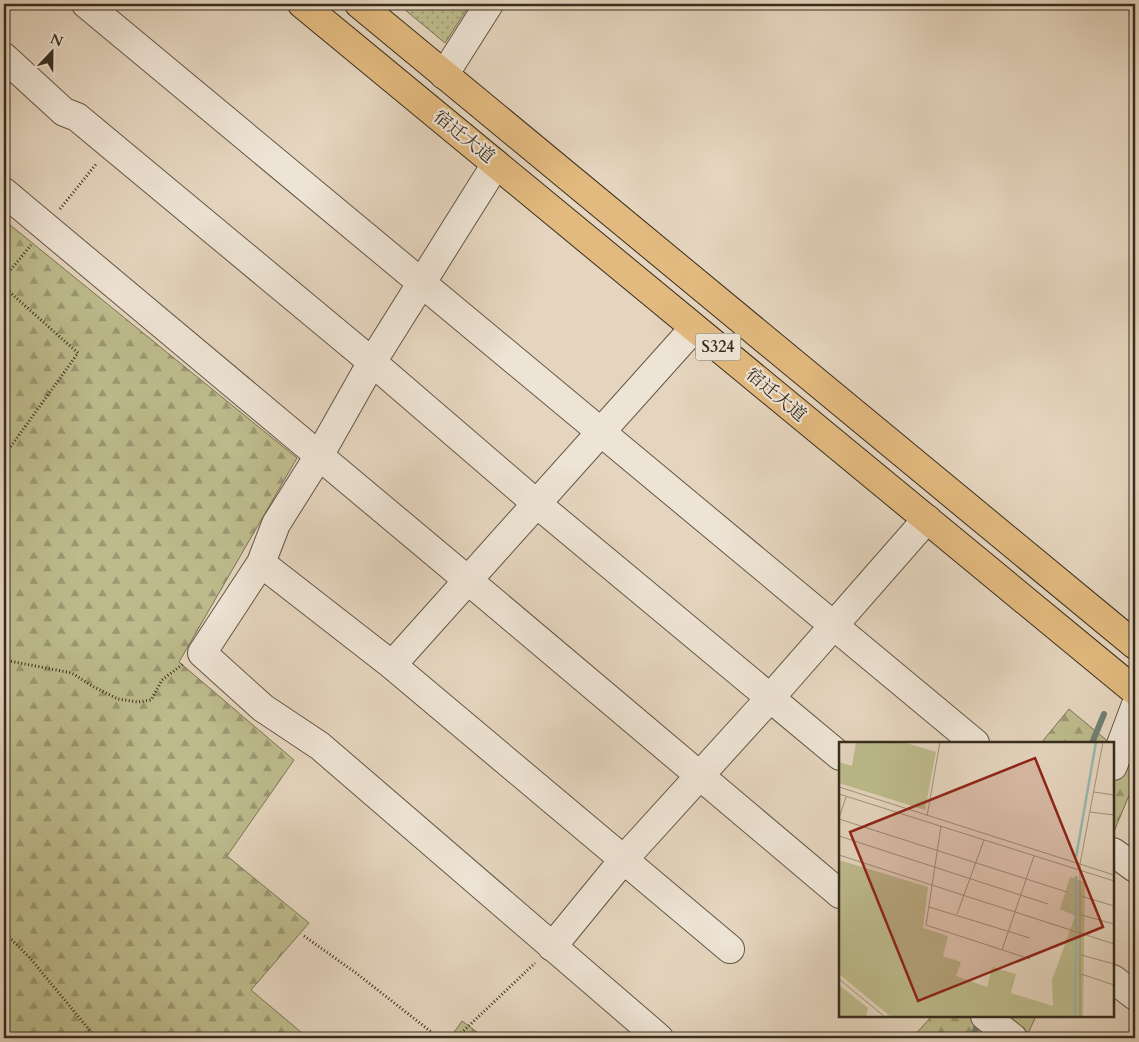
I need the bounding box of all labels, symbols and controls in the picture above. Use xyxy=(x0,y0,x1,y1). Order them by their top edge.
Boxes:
north arrow xyxy=(28,28,78,78)
text: N xyxy=(47,29,66,51)
street label: 宿迁大道 xyxy=(428,105,500,169)
road number: S324 xyxy=(696,334,740,361)
street label: 宿迁大道 xyxy=(740,362,812,428)
inset map xyxy=(839,742,1114,1017)

